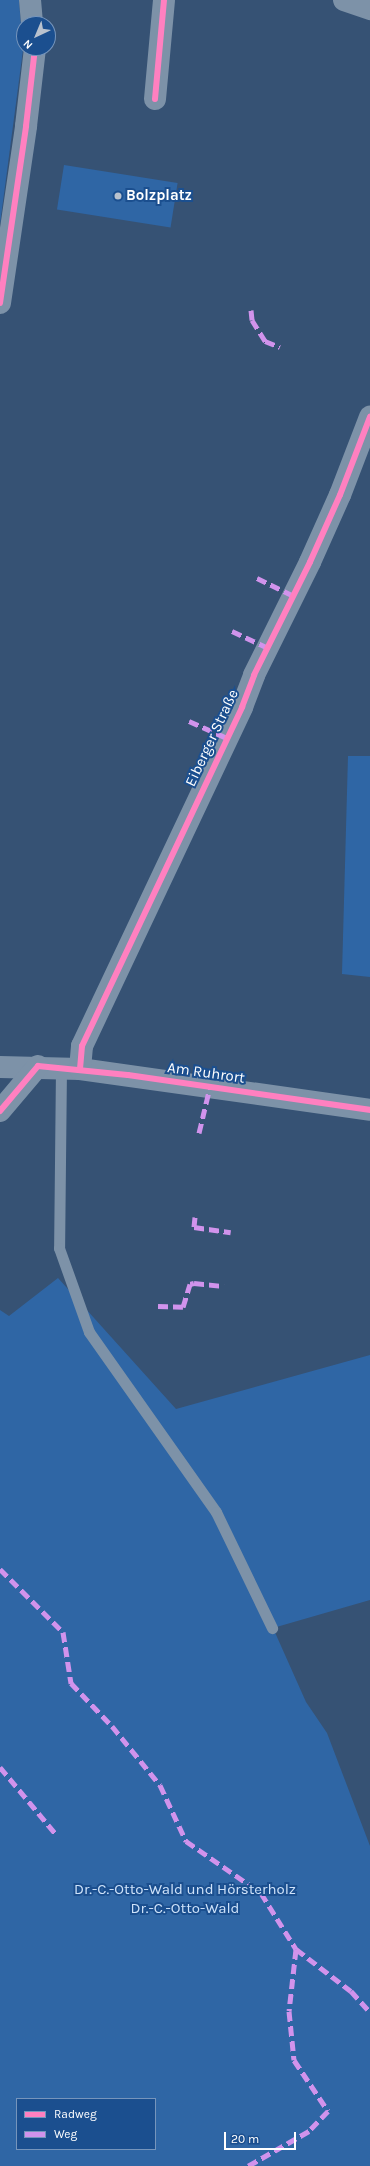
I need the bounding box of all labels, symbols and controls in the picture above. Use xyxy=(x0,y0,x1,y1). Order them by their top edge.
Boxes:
north arrow xyxy=(16,16,56,56)
text: N xyxy=(21,37,35,52)
place label: Bolzplatz xyxy=(126,187,192,205)
marker: Bolzplatz xyxy=(113,191,123,201)
street label: Eiberger Straße xyxy=(182,687,242,789)
street label: Am Ruhrort xyxy=(166,1059,246,1087)
park label: Dr.-C.-Otto-Wald und Hörsterholz xyxy=(74,1881,296,1899)
park label: Dr.-C.-Otto-Wald xyxy=(131,1900,239,1918)
legend xyxy=(16,2098,156,2150)
text: Radweg xyxy=(54,2107,97,2121)
scale bar xyxy=(226,2124,298,2150)
text: Weg xyxy=(54,2127,77,2141)
text: 20 m xyxy=(231,2132,259,2146)

